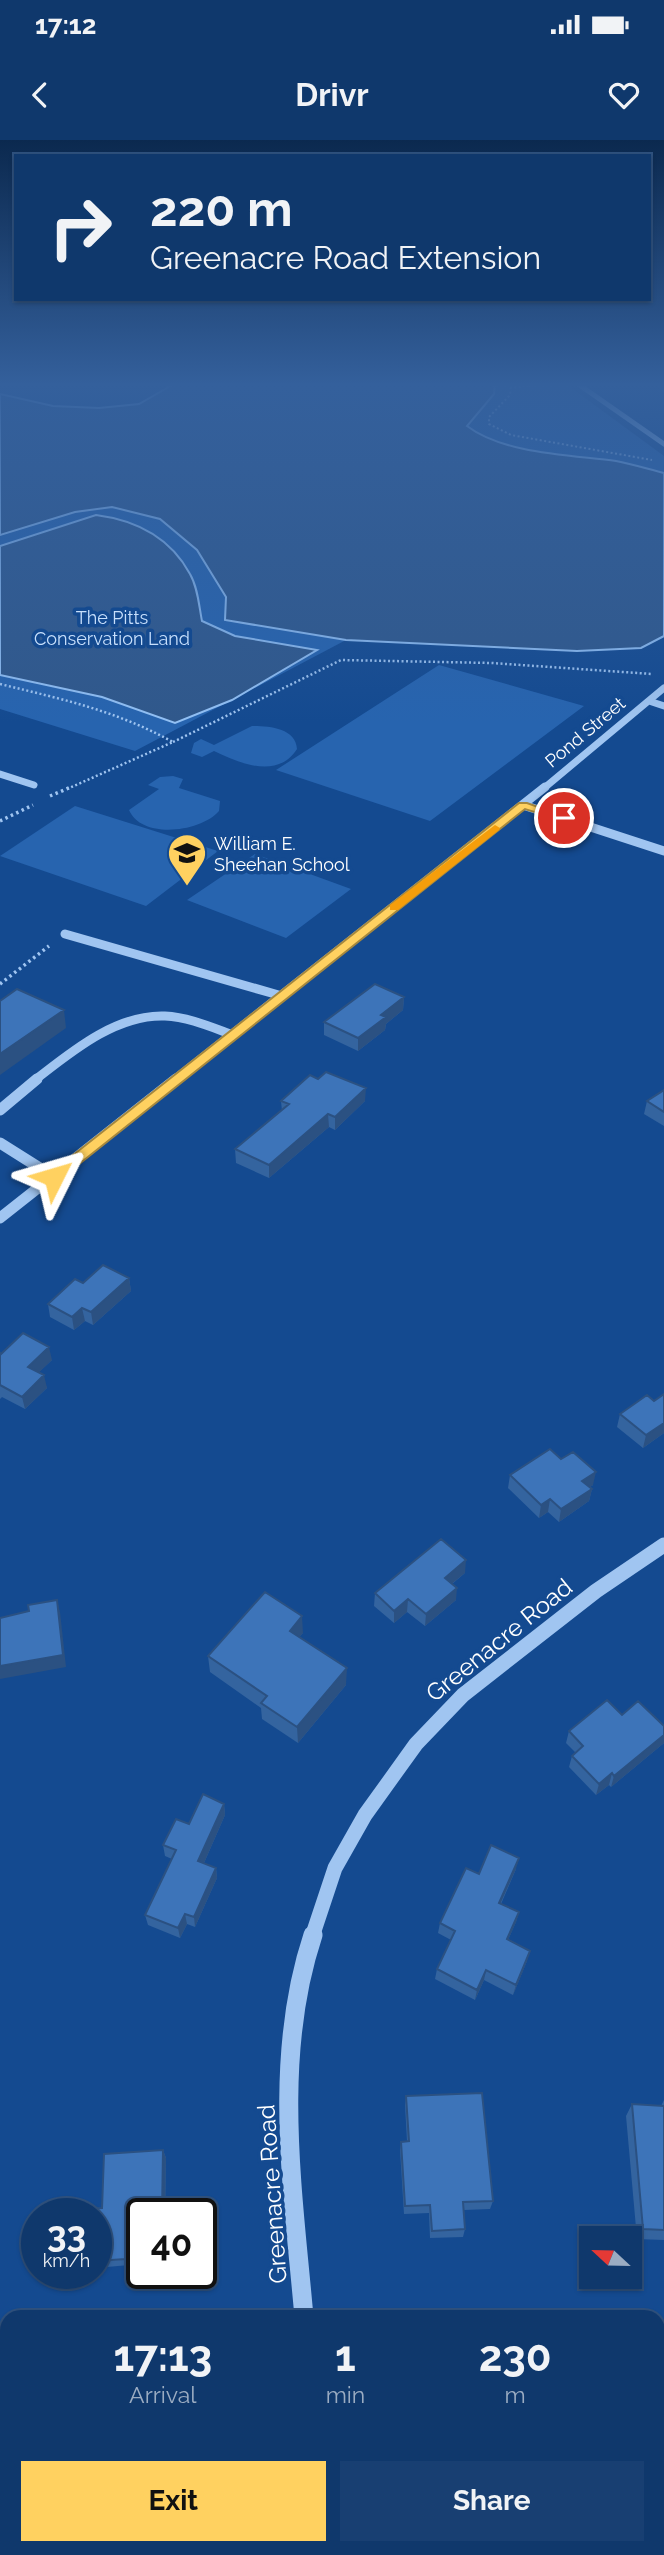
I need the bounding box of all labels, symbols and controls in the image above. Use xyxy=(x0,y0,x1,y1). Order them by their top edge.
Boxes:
text: 17:12 xyxy=(35,10,96,40)
icon: back xyxy=(21,76,59,114)
text: Drivr xyxy=(295,76,369,113)
icon: heart xyxy=(605,76,643,114)
text: 220 m xyxy=(150,180,293,237)
icon: right xyxy=(35,182,126,273)
text: Greenacre Road Extension xyxy=(150,239,541,276)
park label: The Pitts Conservation Land xyxy=(34,607,190,649)
street label: Pond Street xyxy=(541,692,629,772)
pin xyxy=(534,788,594,848)
icon: arrive xyxy=(545,799,583,837)
school or university icon: William E. Sheehan School xyxy=(166,832,208,887)
place label: William E. Sheehan School xyxy=(214,833,350,875)
position arrow xyxy=(17,1140,91,1214)
street label: Greenacre Road xyxy=(420,1572,578,1708)
street label: Greenacre Road xyxy=(251,2103,293,2285)
speed limit sign: 40 xyxy=(126,2198,217,2289)
text: 33 xyxy=(47,2214,86,2255)
north arrow xyxy=(579,2226,642,2289)
map controls xyxy=(579,2226,642,2289)
text: km/h xyxy=(43,2250,90,2271)
text: 17:13 xyxy=(113,2332,212,2381)
text: 1 xyxy=(335,2332,356,2381)
text: 230 xyxy=(479,2332,552,2381)
text: Arrival xyxy=(129,2381,197,2408)
text: min xyxy=(326,2381,365,2408)
text: m xyxy=(505,2381,526,2408)
button: Exit xyxy=(21,2461,326,2541)
button: Share xyxy=(340,2461,644,2541)

